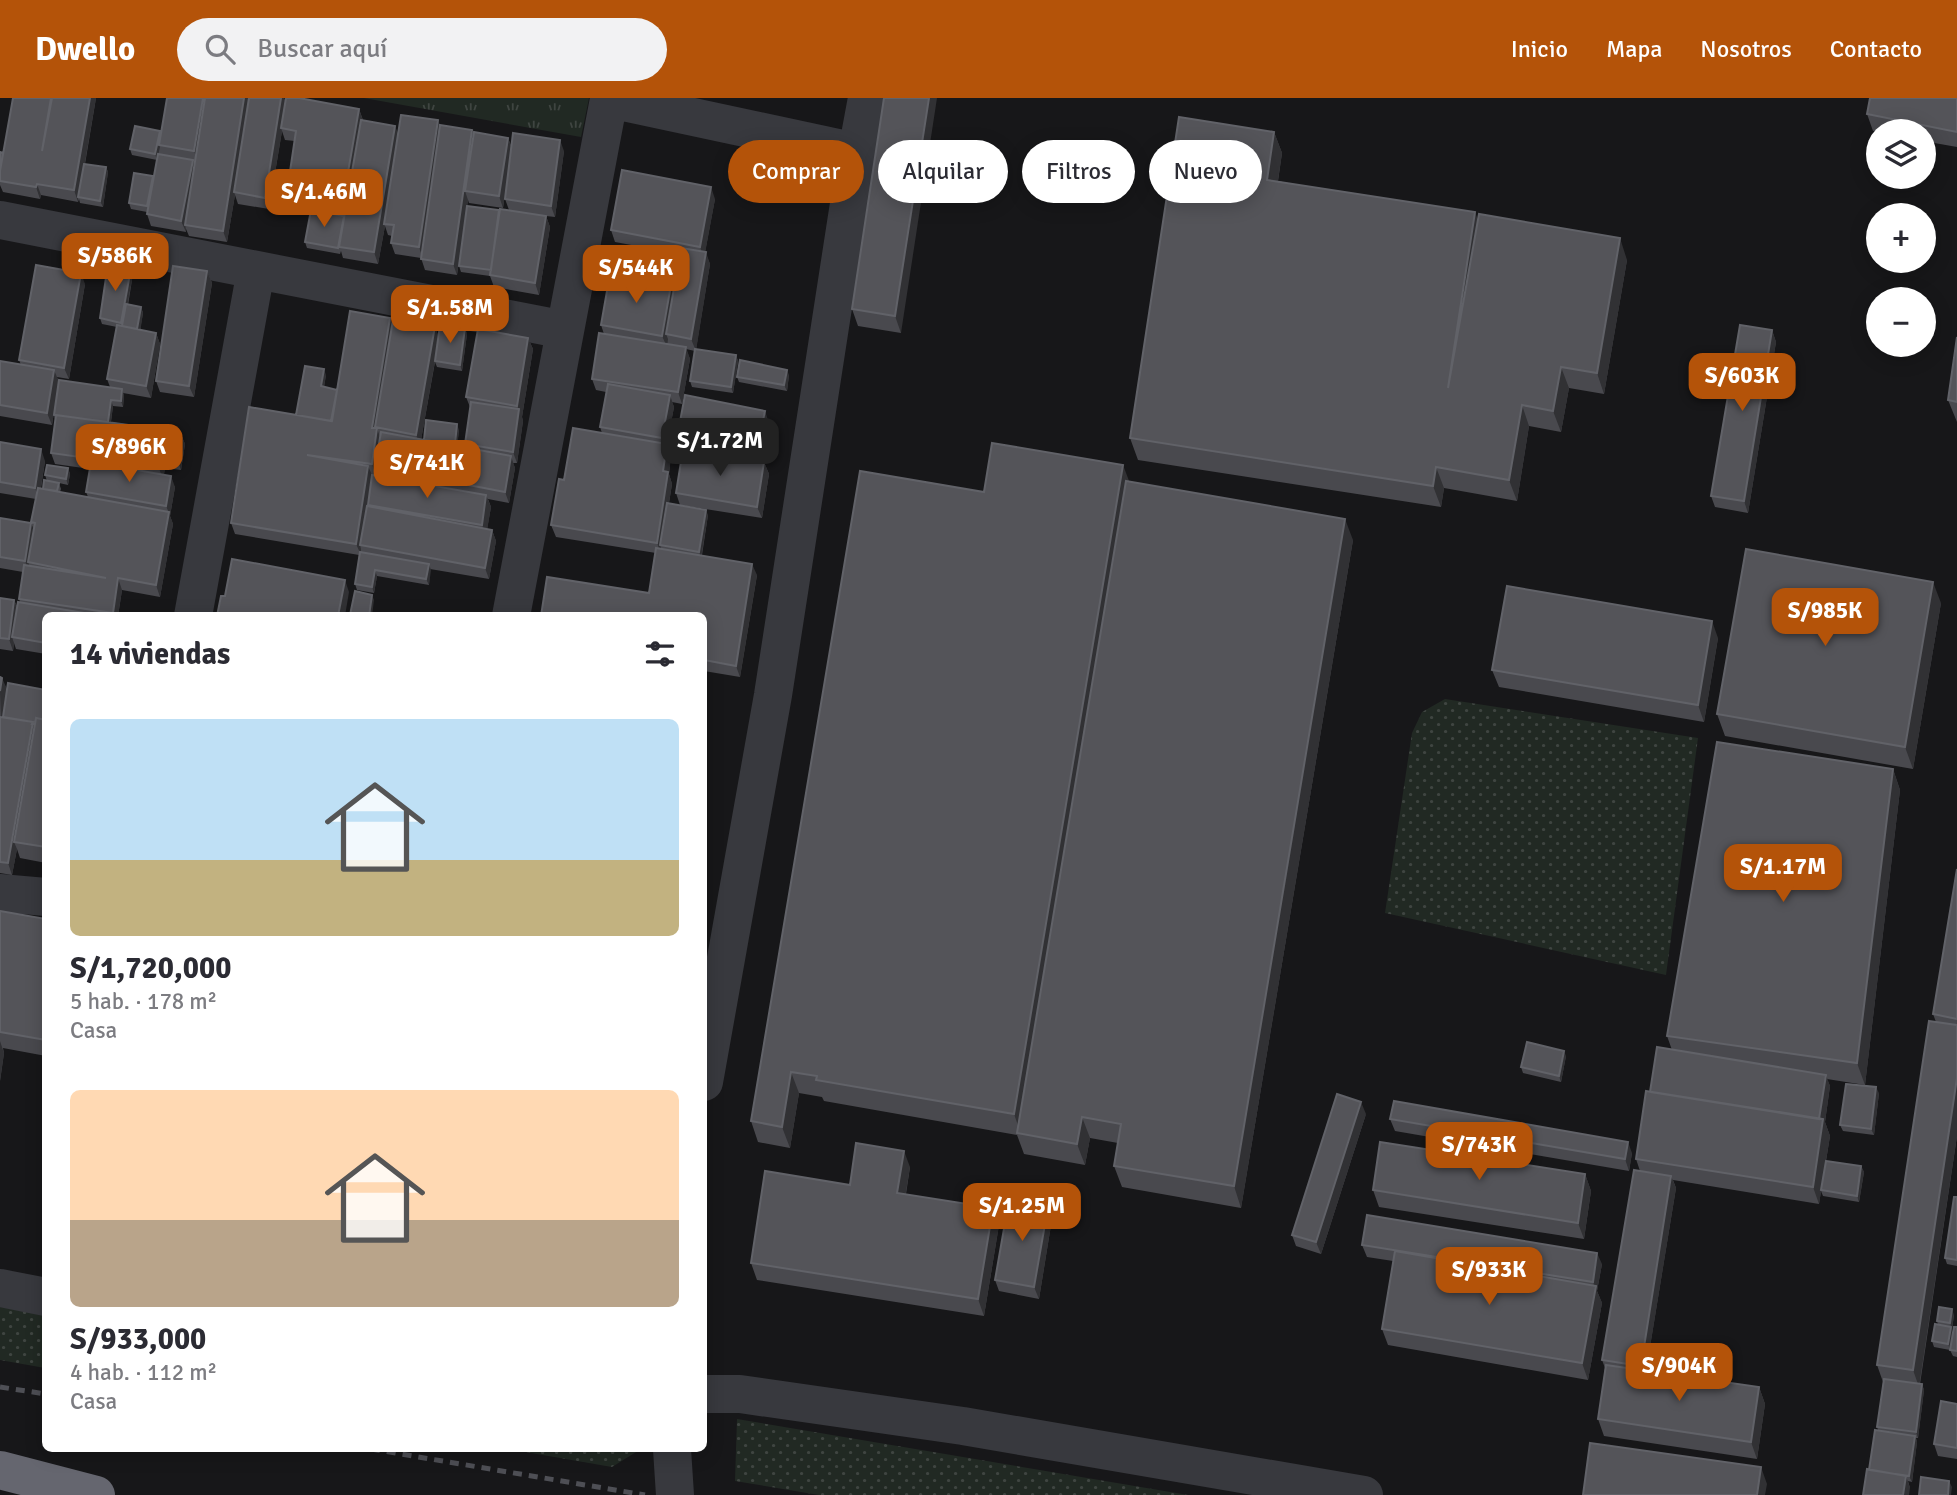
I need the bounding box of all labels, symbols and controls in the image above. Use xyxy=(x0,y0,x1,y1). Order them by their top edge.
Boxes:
search box xyxy=(177,18,667,81)
text: Dwello xyxy=(35,29,135,70)
icon: search xyxy=(201,30,239,68)
text: Buscar aquí xyxy=(257,33,387,65)
text: Inicio xyxy=(1511,34,1568,64)
text: Mapa xyxy=(1606,34,1662,64)
text: Nosotros xyxy=(1700,34,1792,64)
text: Contacto xyxy=(1830,34,1922,64)
map controls xyxy=(1866,119,1936,357)
button: layers xyxy=(1866,119,1936,189)
chip: Comprar xyxy=(728,140,864,203)
chip: Alquilar xyxy=(878,140,1008,203)
chip: Filtros xyxy=(1022,140,1135,203)
chip: Nuevo xyxy=(1149,140,1262,203)
pin: S/1.46M xyxy=(259,170,389,229)
text: S/1.46M xyxy=(281,177,367,206)
button: + xyxy=(1866,203,1936,273)
pin: S/586K xyxy=(58,234,172,293)
text: S/586K xyxy=(78,241,152,270)
pin: S/544K xyxy=(579,246,693,305)
text: S/544K xyxy=(599,253,673,282)
pin: S/1.58M xyxy=(385,286,515,345)
button: − xyxy=(1866,287,1936,357)
text: S/1.58M xyxy=(407,293,493,322)
pin: S/603K xyxy=(1685,354,1799,413)
text: S/603K xyxy=(1705,361,1779,390)
pin: S/1.72M xyxy=(655,418,785,478)
pin: S/896K xyxy=(72,424,186,484)
text: S/1.72M xyxy=(677,426,763,455)
text: S/896K xyxy=(92,432,166,461)
pin: S/741K xyxy=(370,440,484,500)
text: S/741K xyxy=(390,448,464,477)
pin: S/985K xyxy=(1768,588,1882,648)
text: S/985K xyxy=(1788,596,1862,625)
icon: filters xyxy=(641,635,679,673)
text: 14 viviendas xyxy=(70,636,230,673)
icon: home xyxy=(312,764,438,890)
pin: S/1.17M xyxy=(1718,844,1848,904)
text: S/1.17M xyxy=(1740,852,1826,881)
text: S/1,720,000 xyxy=(70,950,231,987)
text: 5 hab. · 178 m² xyxy=(70,987,217,1016)
text: Casa xyxy=(70,1016,117,1045)
pin: S/743K xyxy=(1422,1122,1536,1182)
text: S/743K xyxy=(1442,1130,1516,1159)
icon: home xyxy=(312,1135,438,1261)
pin: S/1.25M xyxy=(957,1184,1087,1243)
text: S/1.25M xyxy=(979,1191,1065,1220)
pin: S/933K xyxy=(1432,1248,1546,1307)
text: S/933K xyxy=(1452,1255,1526,1284)
text: S/933,000 xyxy=(70,1321,206,1358)
pin: S/904K xyxy=(1622,1344,1736,1403)
text: S/904K xyxy=(1642,1351,1716,1380)
text: 4 hab. · 112 m² xyxy=(70,1358,217,1387)
text: Casa xyxy=(70,1387,117,1416)

